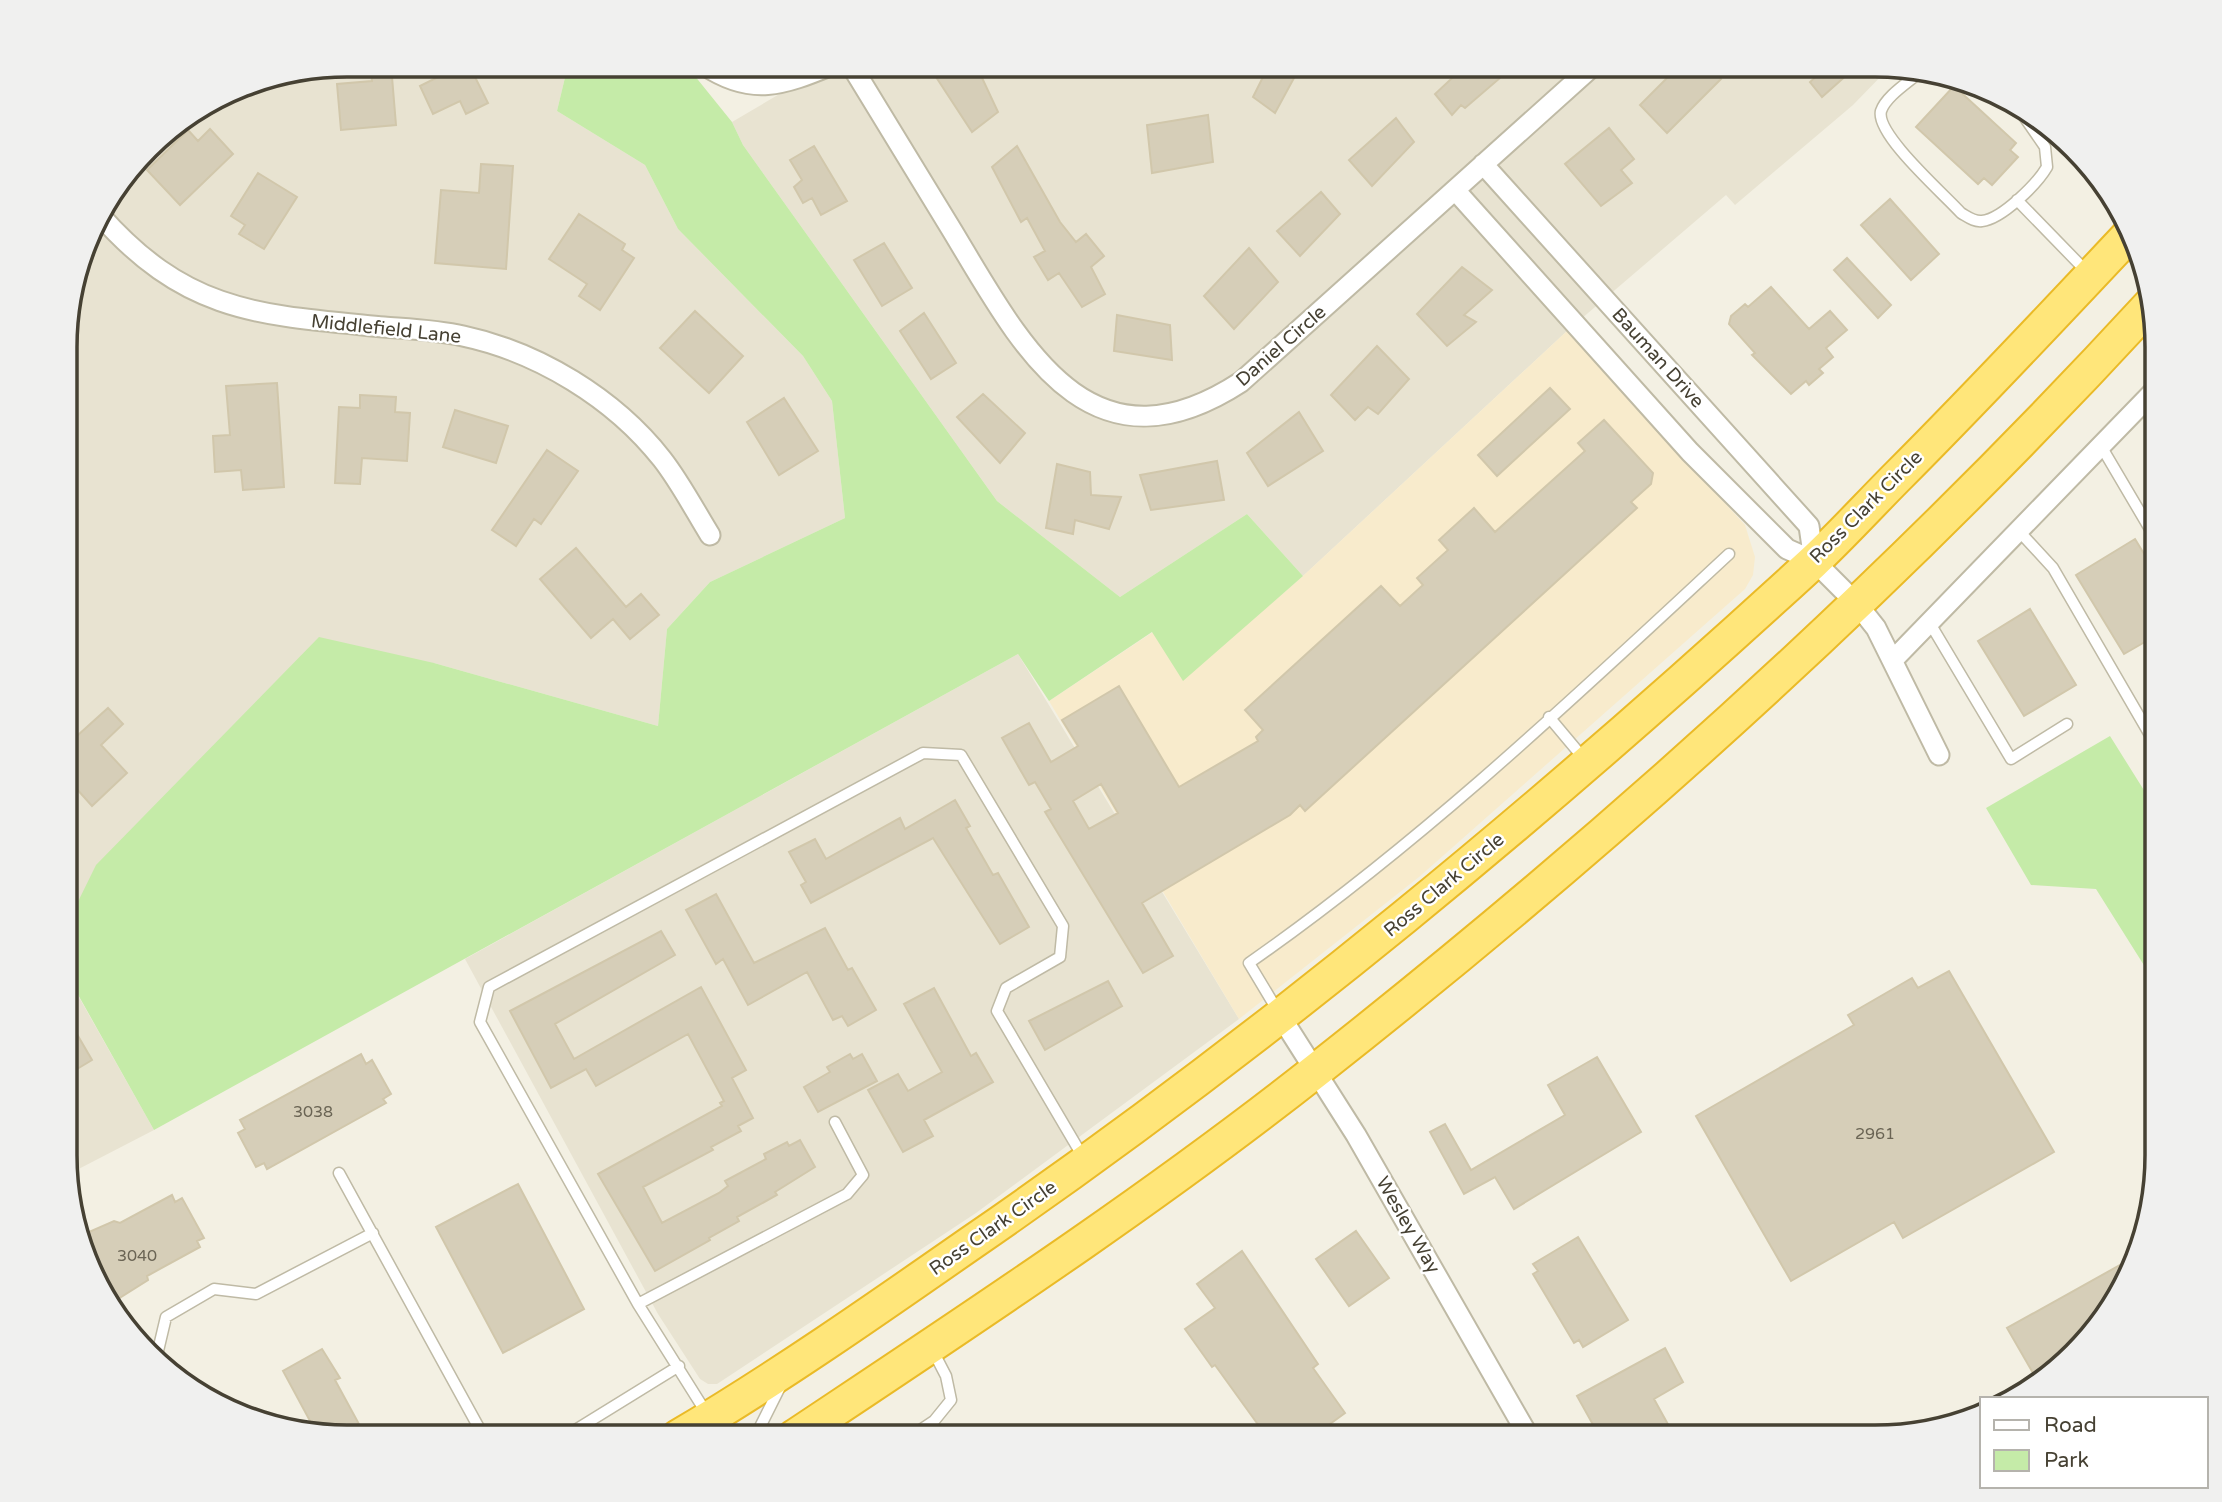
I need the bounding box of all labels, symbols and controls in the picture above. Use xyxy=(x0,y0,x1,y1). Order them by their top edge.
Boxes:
street label: Daniel Circle xyxy=(1232,301,1330,391)
street label: Bauman Drive xyxy=(1607,304,1709,412)
street label: Middlefield Lane xyxy=(310,310,462,348)
street label: Ross Clark Circle xyxy=(1805,446,1927,568)
street label: Ross Clark Circle xyxy=(1379,828,1509,942)
house number: 3038 xyxy=(293,1102,333,1122)
house number: 2961 xyxy=(1855,1124,1895,1144)
street label: Wesley Way xyxy=(1371,1173,1445,1277)
street label: Ross Clark Circle xyxy=(925,1176,1061,1280)
house number: 3040 xyxy=(117,1246,157,1266)
legend xyxy=(1980,1397,2208,1488)
text: Road xyxy=(2044,1413,2097,1438)
text: Park xyxy=(2044,1448,2089,1473)

